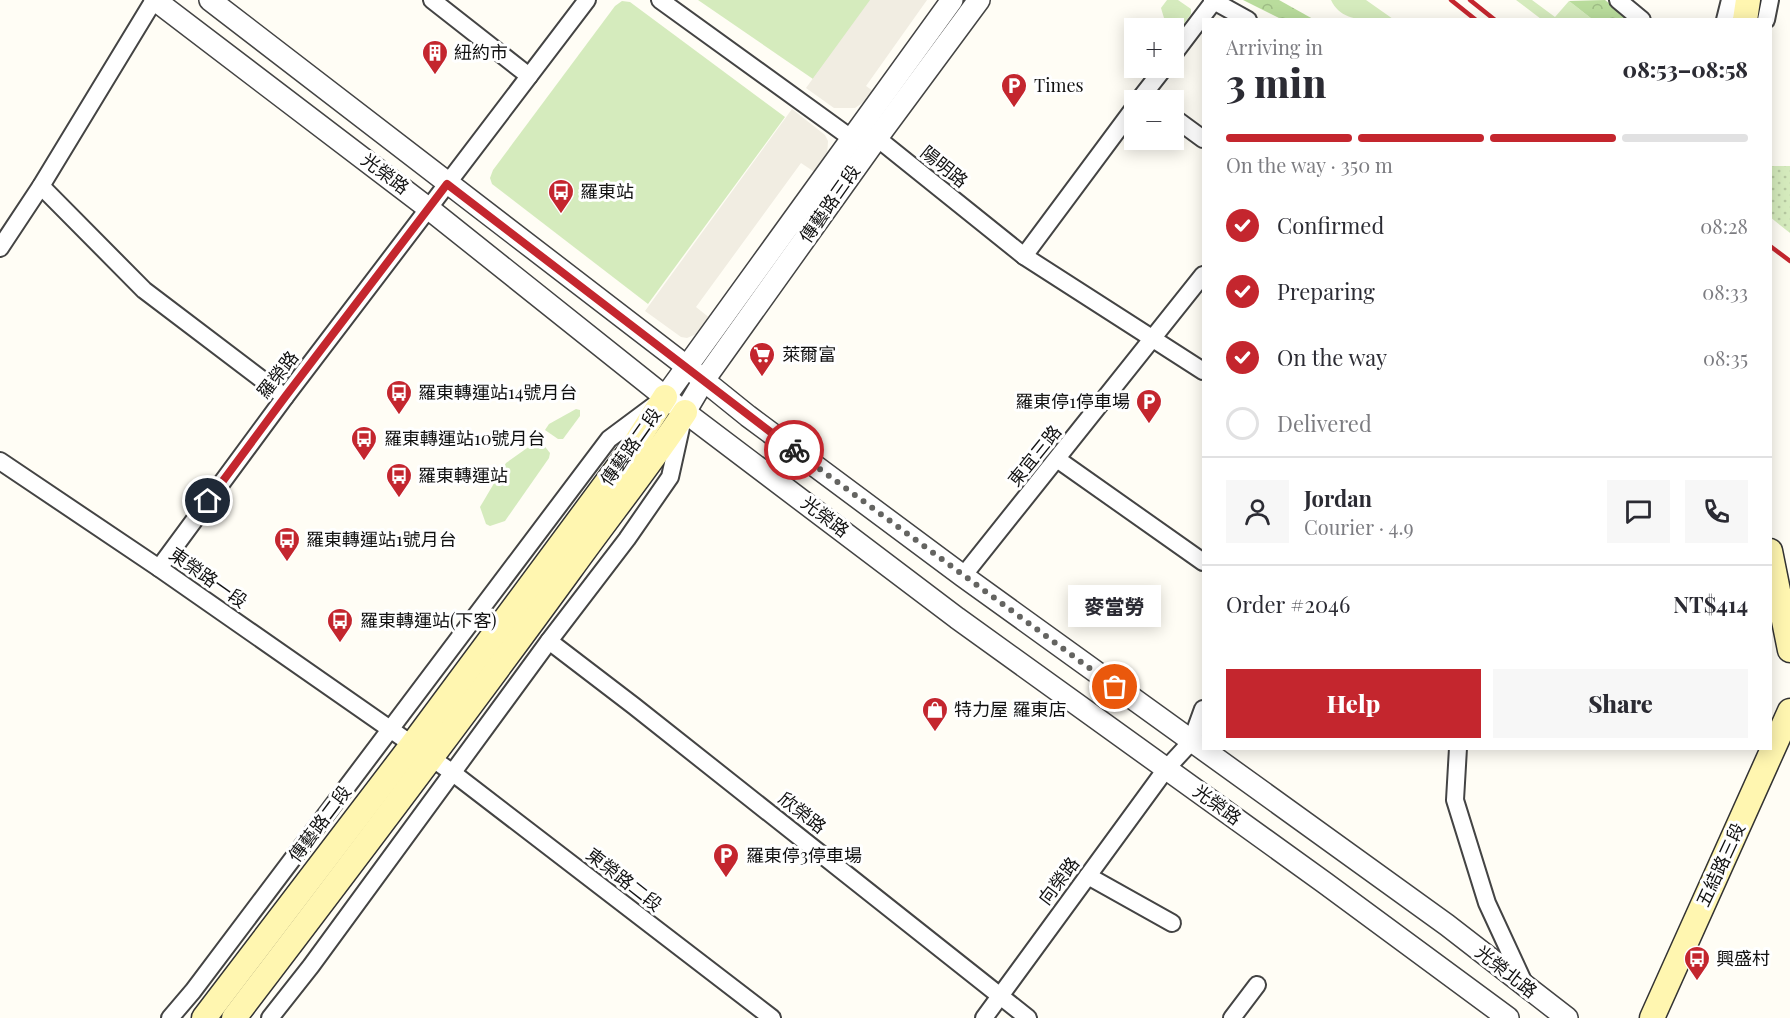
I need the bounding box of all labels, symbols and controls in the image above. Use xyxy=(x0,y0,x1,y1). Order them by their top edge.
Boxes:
map controls xyxy=(1124,18,1184,150)
button: + xyxy=(1124,18,1184,78)
text: Arriving in xyxy=(1226,33,1323,60)
building icon: 紐約市 xyxy=(420,38,450,76)
place label: 紐約市 xyxy=(454,40,508,64)
text: 08:53–08:58 xyxy=(1623,54,1748,84)
text: 3 min xyxy=(1226,56,1326,108)
parking icon: Times xyxy=(999,71,1029,109)
place label: Times xyxy=(1034,73,1084,97)
button: − xyxy=(1124,90,1184,150)
street label: 陽明路 xyxy=(916,140,973,193)
street label: 光榮路 xyxy=(357,147,414,199)
text: On the way · 350 m xyxy=(1226,151,1393,178)
street label: 傳藝路三段 xyxy=(794,160,865,247)
bus stop icon: 羅東站 xyxy=(546,177,576,215)
place label: 羅東站 xyxy=(580,179,634,203)
icon: check xyxy=(1226,209,1259,242)
text: Confirmed xyxy=(1277,210,1384,240)
text: 08:28 xyxy=(1700,212,1748,239)
icon: check xyxy=(1226,275,1259,308)
text: Preparing xyxy=(1277,276,1375,306)
text: 08:33 xyxy=(1702,278,1748,305)
supermarket icon: 萊爾富 xyxy=(747,340,777,378)
icon: check xyxy=(1226,341,1259,374)
place label: 萊爾富 xyxy=(782,342,836,366)
text: On the way xyxy=(1277,342,1387,372)
text: 08:35 xyxy=(1703,344,1748,371)
street label: 羅榮路 xyxy=(251,346,303,403)
bus stop icon: 羅東轉運站14號月台 xyxy=(384,378,414,416)
place label: 羅東轉運站14號月台 xyxy=(418,380,578,404)
parking icon: 羅東停1停車場 xyxy=(1134,387,1164,425)
place label: 羅東停1停車場 xyxy=(1015,389,1130,413)
street label: 傳藝路二段 xyxy=(595,403,666,490)
text: Delivered xyxy=(1277,408,1372,438)
courier xyxy=(764,420,824,480)
street label: 東宜三路 xyxy=(1002,420,1066,491)
bus stop icon: 羅東轉運站10號月台 xyxy=(349,424,379,462)
place label: 羅東轉運站10號月台 xyxy=(384,426,545,450)
icon: bike xyxy=(778,434,811,467)
bus stop icon: 羅東轉運站 xyxy=(384,461,414,499)
place label: 羅東轉運站 xyxy=(418,463,508,487)
pin xyxy=(182,475,233,526)
button: person xyxy=(1226,480,1289,543)
button: chat xyxy=(1607,480,1670,543)
button: phone xyxy=(1685,480,1748,543)
text: Jordan xyxy=(1304,483,1372,513)
icon: home xyxy=(191,484,224,517)
street label: 光榮路 xyxy=(797,490,854,542)
text: Courier · 4.9 xyxy=(1304,513,1414,540)
bus stop icon: 羅東轉運站1號月台 xyxy=(272,525,302,563)
place label: 羅東轉運站1號月台 xyxy=(306,527,457,551)
street label: 東榮路一段 xyxy=(165,542,252,613)
callout: 麥當勞 xyxy=(1068,585,1162,627)
text: Order #2046 xyxy=(1226,589,1350,619)
text: NT$414 xyxy=(1673,589,1748,619)
text: 麥當勞 xyxy=(1085,592,1145,619)
bus stop icon: 羅東轉運站(下客) xyxy=(325,606,355,644)
place label: 羅東轉運站(下客) xyxy=(360,608,497,632)
pin xyxy=(1089,661,1140,712)
button: Help xyxy=(1226,669,1481,738)
button: Share xyxy=(1493,669,1748,738)
icon: bag xyxy=(1098,670,1131,703)
shop icon: 特力屋 羅東店 xyxy=(920,695,950,733)
place label: 特力屋 羅東店 xyxy=(954,697,1066,721)
street label: 光榮路 xyxy=(1189,779,1246,830)
street label: 傳藝路二段 xyxy=(283,780,356,867)
street label: 欣榮路 xyxy=(774,786,831,838)
street label: 五結路三段 xyxy=(1690,819,1750,910)
parking icon: 羅東停3停車場 xyxy=(711,841,741,879)
street label: 東榮路二段 xyxy=(582,842,667,916)
place label: 羅東停3停車場 xyxy=(746,843,862,867)
street label: 向榮路 xyxy=(1032,852,1084,909)
street label: 光榮北路 xyxy=(1471,940,1542,1003)
bus stop icon: 興盛村 xyxy=(1682,944,1712,982)
place label: 興盛村 xyxy=(1716,946,1770,970)

